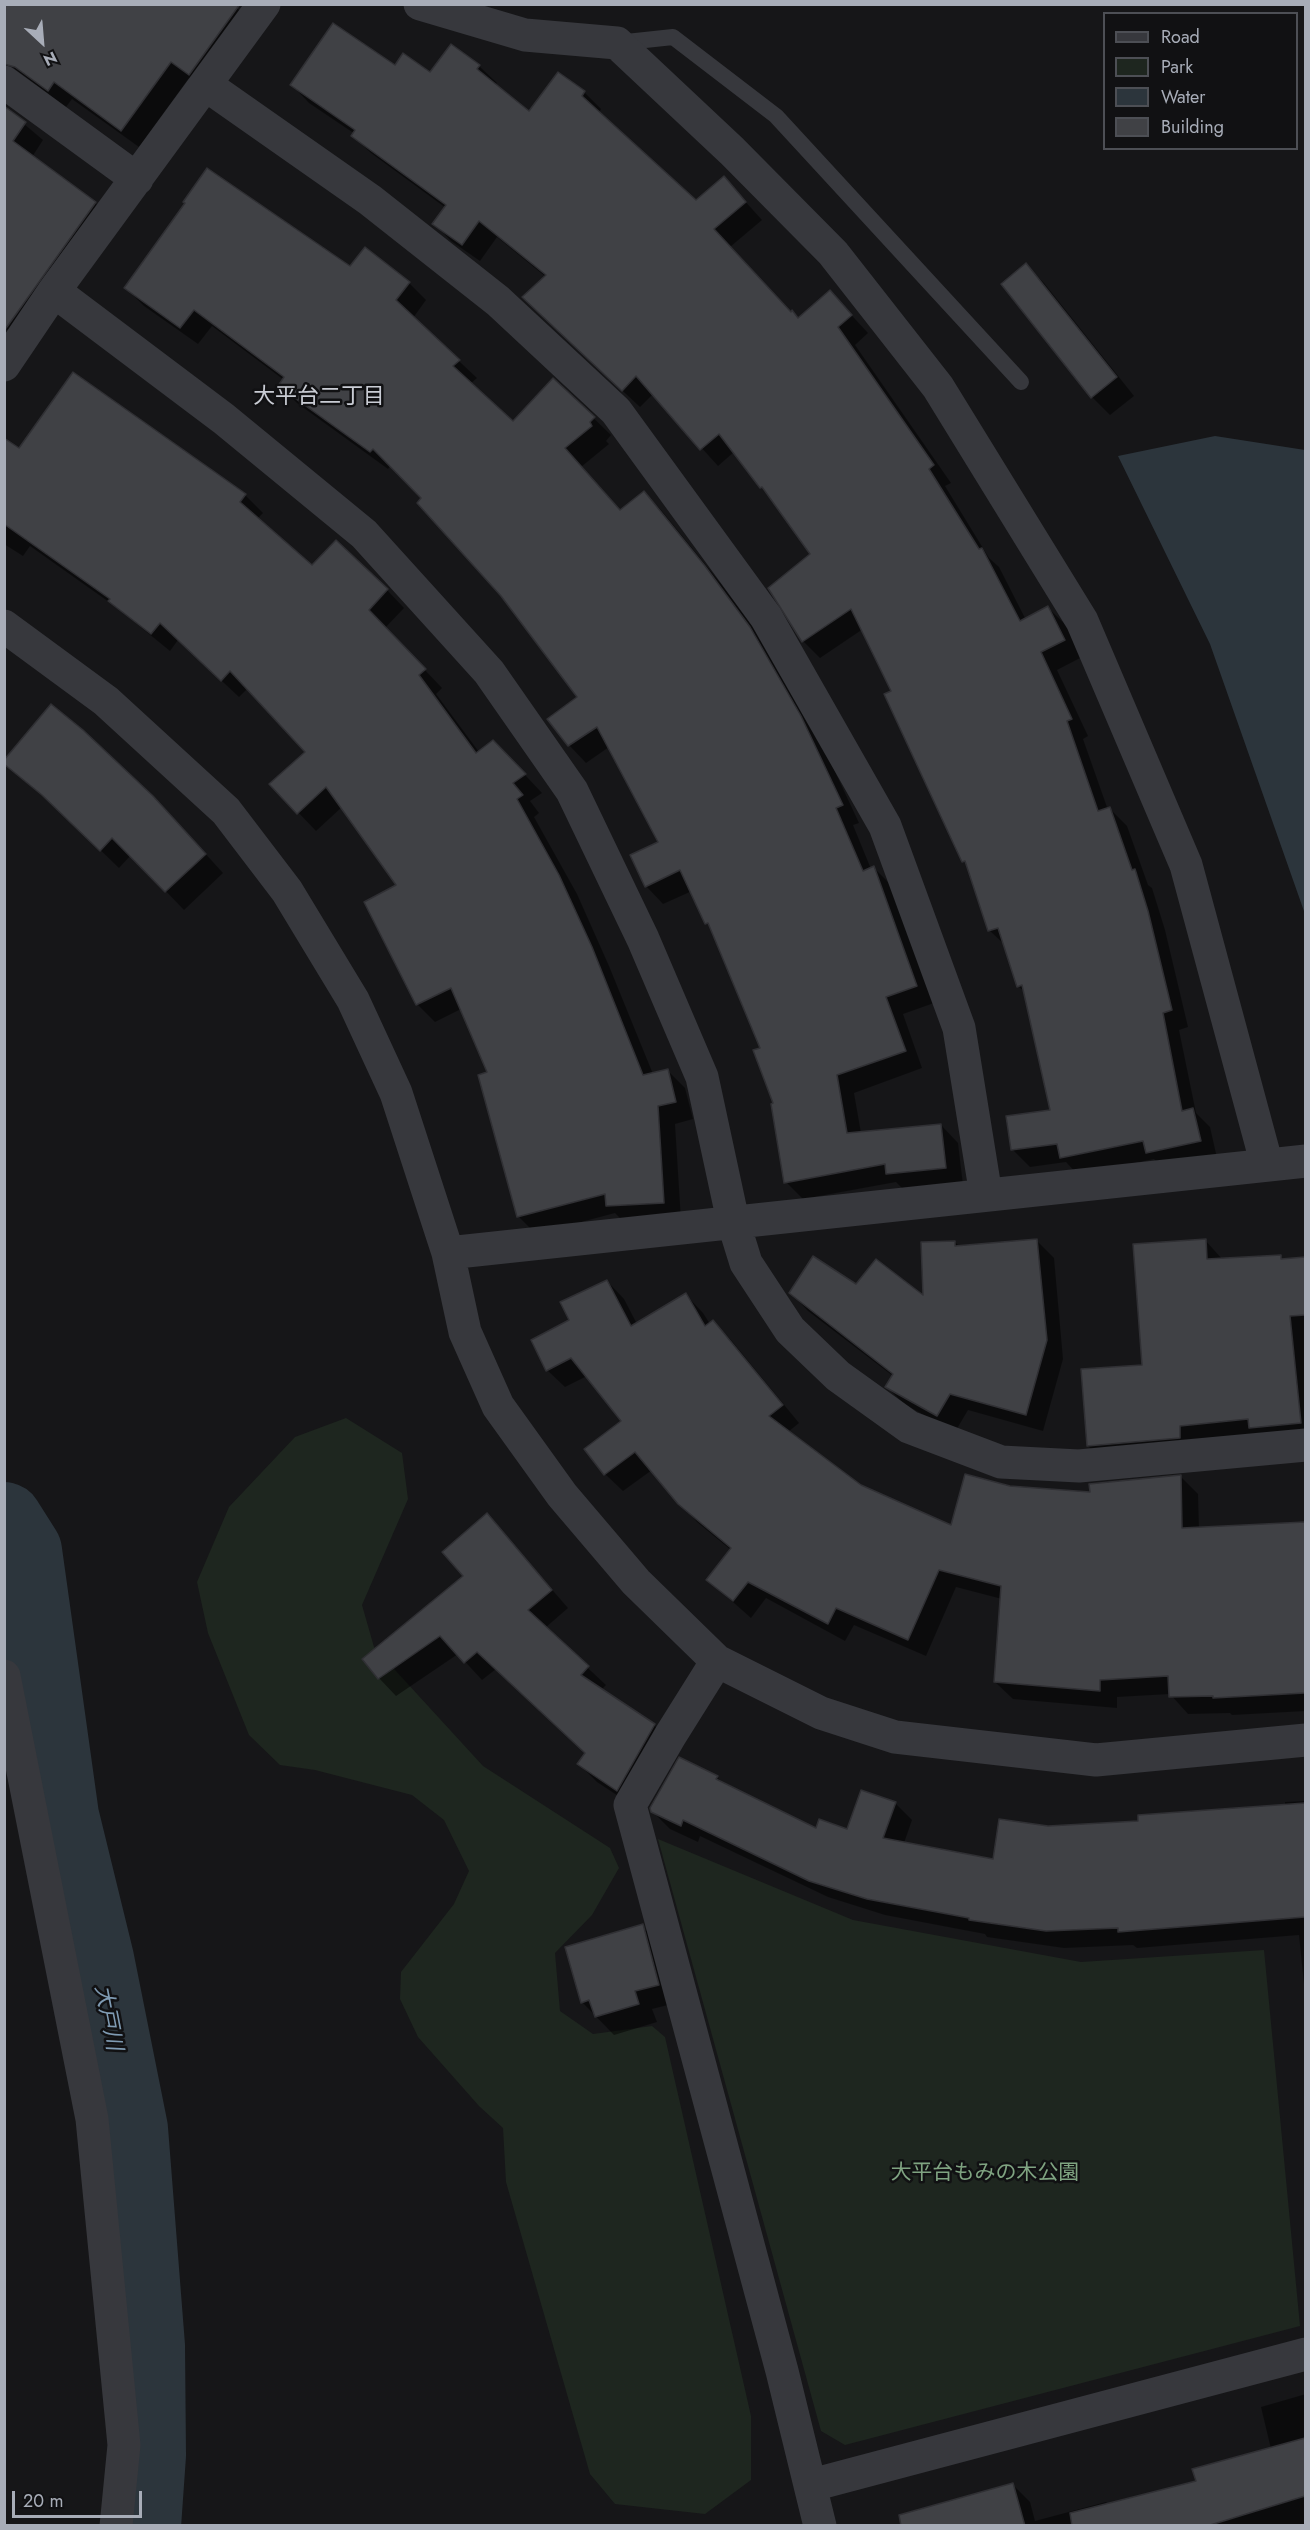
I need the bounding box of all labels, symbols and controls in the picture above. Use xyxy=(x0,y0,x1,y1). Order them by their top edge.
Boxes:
north arrow xyxy=(12,12,72,72)
legend xyxy=(1103,12,1298,150)
text: Road xyxy=(1161,24,1200,50)
text: N xyxy=(39,46,61,72)
text: Park xyxy=(1161,54,1193,80)
text: Water xyxy=(1161,84,1205,110)
text: Building xyxy=(1161,114,1224,140)
district label: 大平台二丁目 xyxy=(253,385,385,411)
water label: 大戸川 xyxy=(88,1983,126,2053)
park label: 大平台もみの木公園 xyxy=(891,2161,1079,2187)
scale bar xyxy=(15,2479,146,2517)
text: 20 m xyxy=(23,2488,63,2514)

